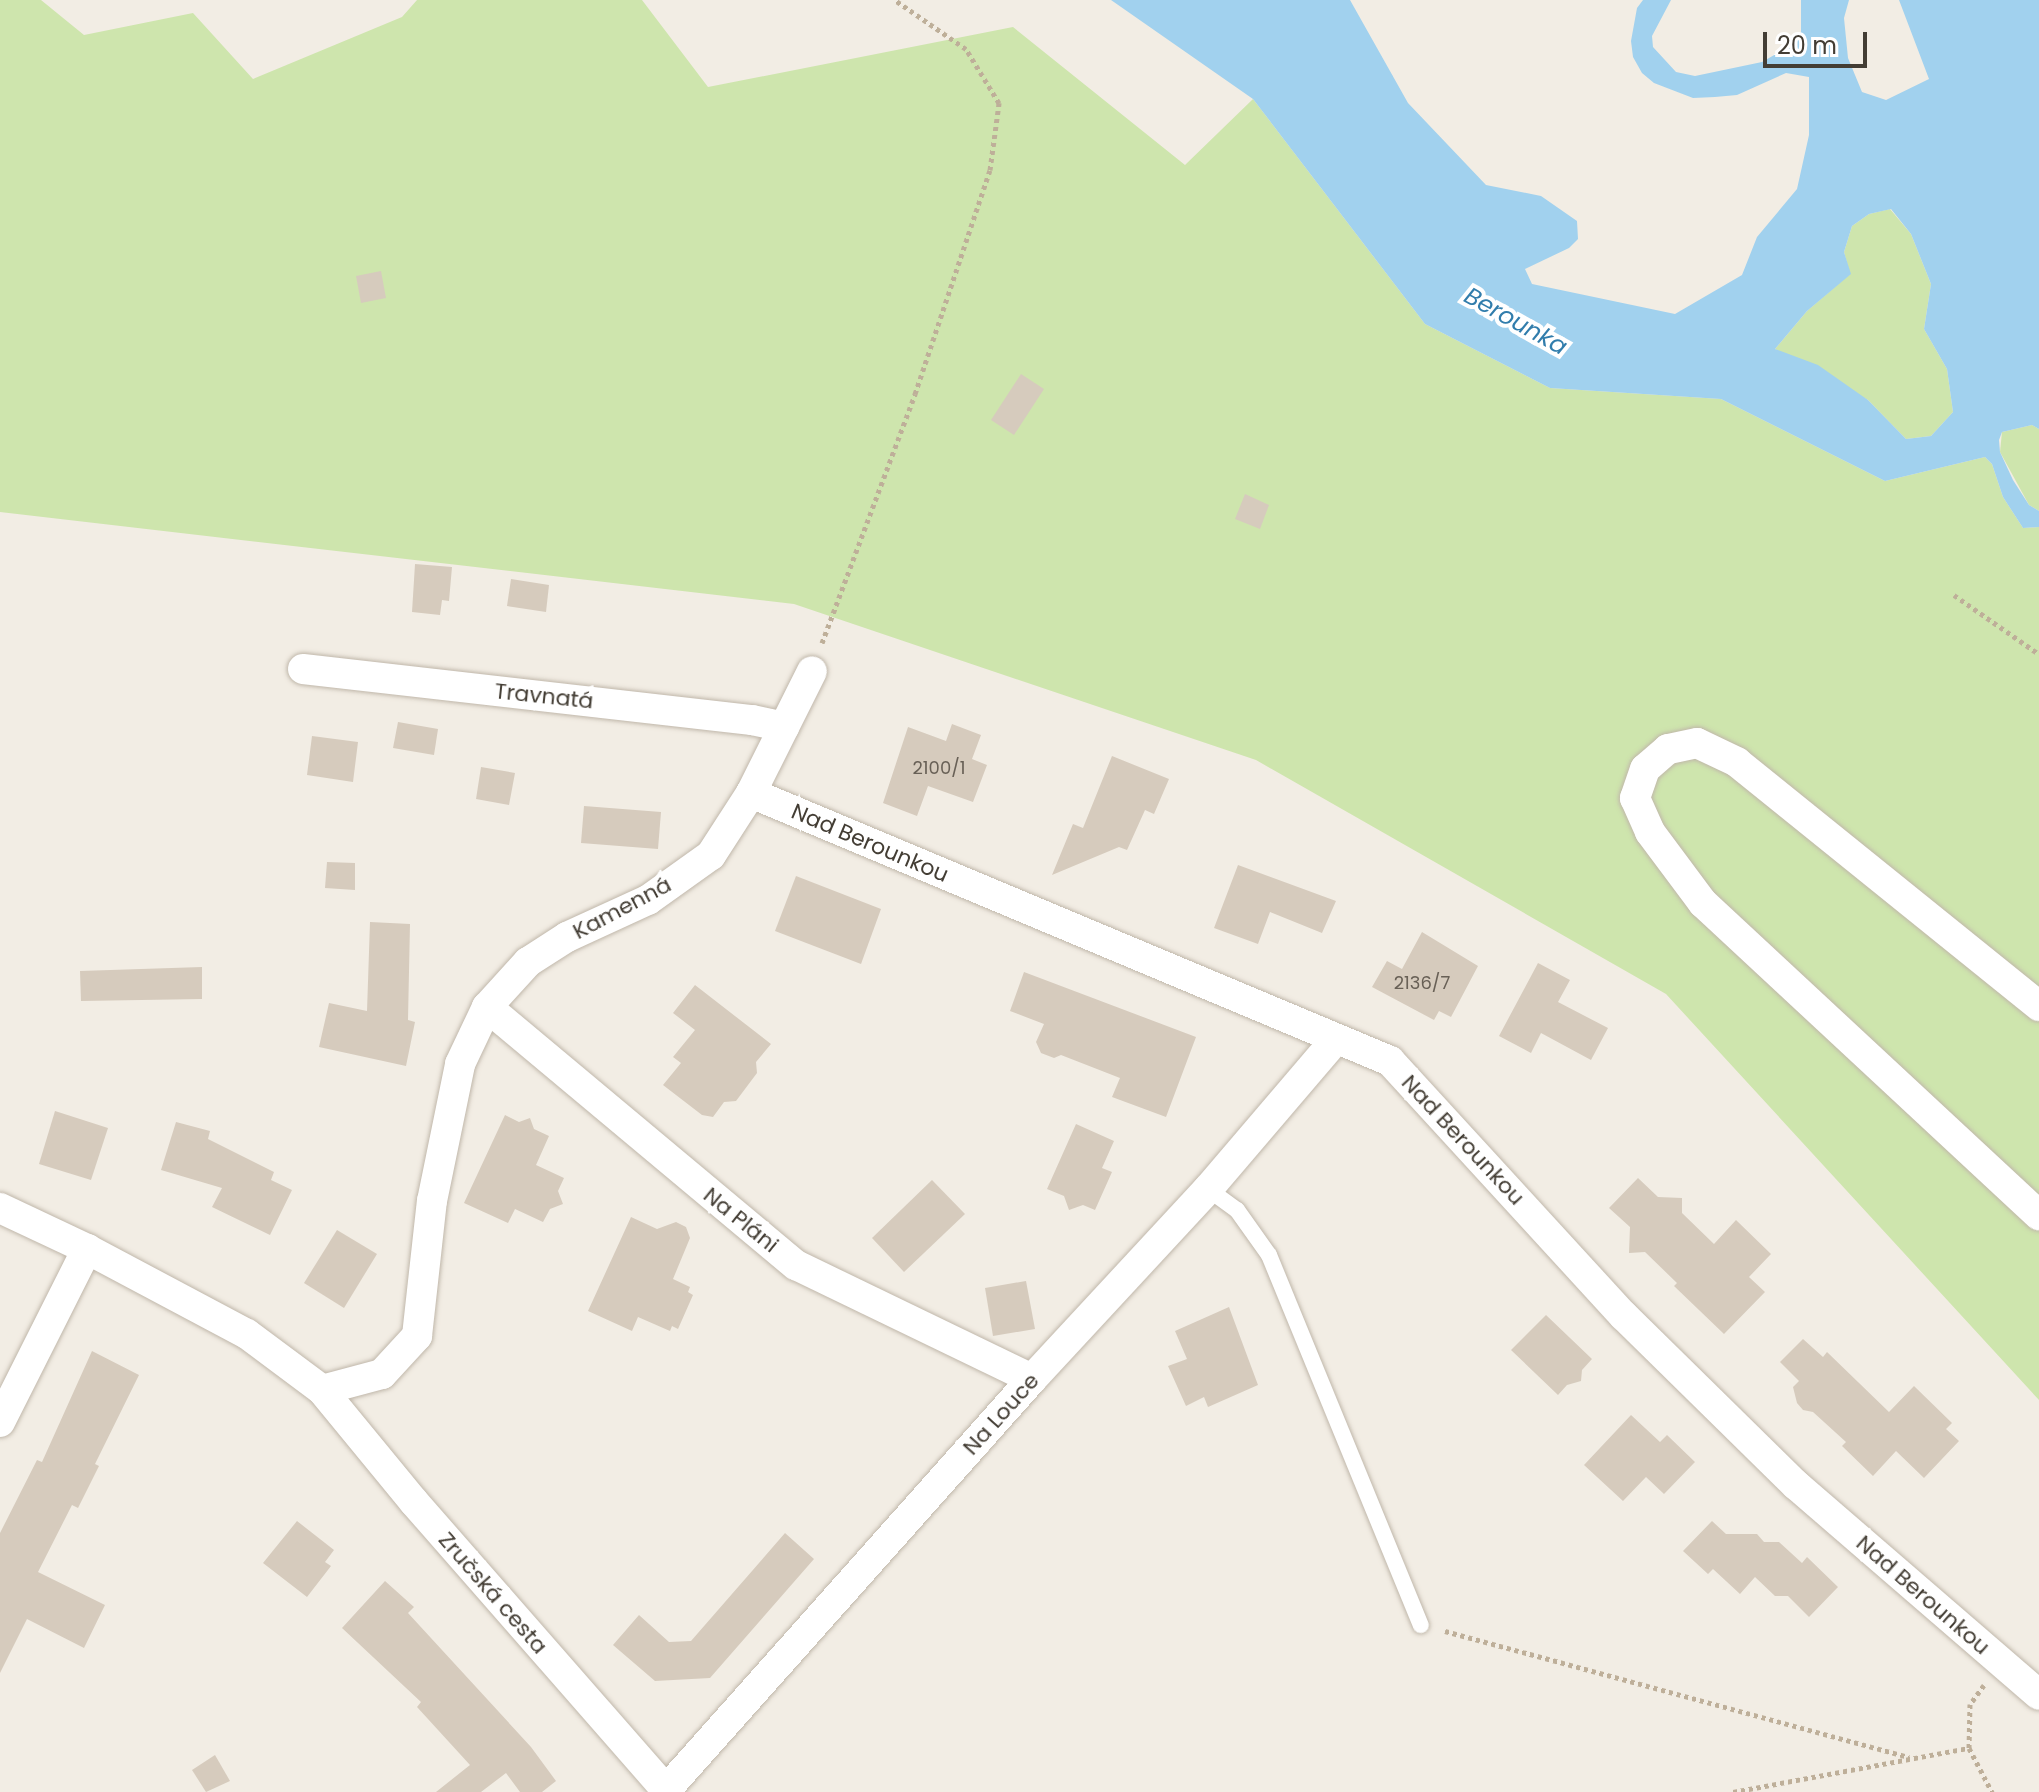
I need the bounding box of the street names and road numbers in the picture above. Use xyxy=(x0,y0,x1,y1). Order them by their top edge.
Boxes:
street label: Travnatá xyxy=(493,678,595,714)
street label: Nad Berounkou xyxy=(787,798,953,888)
street label: Kamenná xyxy=(568,871,676,945)
street label: Nad Berounkou xyxy=(1396,1070,1530,1210)
street label: Na Pláni xyxy=(698,1182,784,1258)
street label: Na Louce xyxy=(957,1368,1045,1460)
street label: Zručská cesta xyxy=(433,1527,553,1659)
street label: Nad Berounkou xyxy=(1851,1530,1995,1660)

